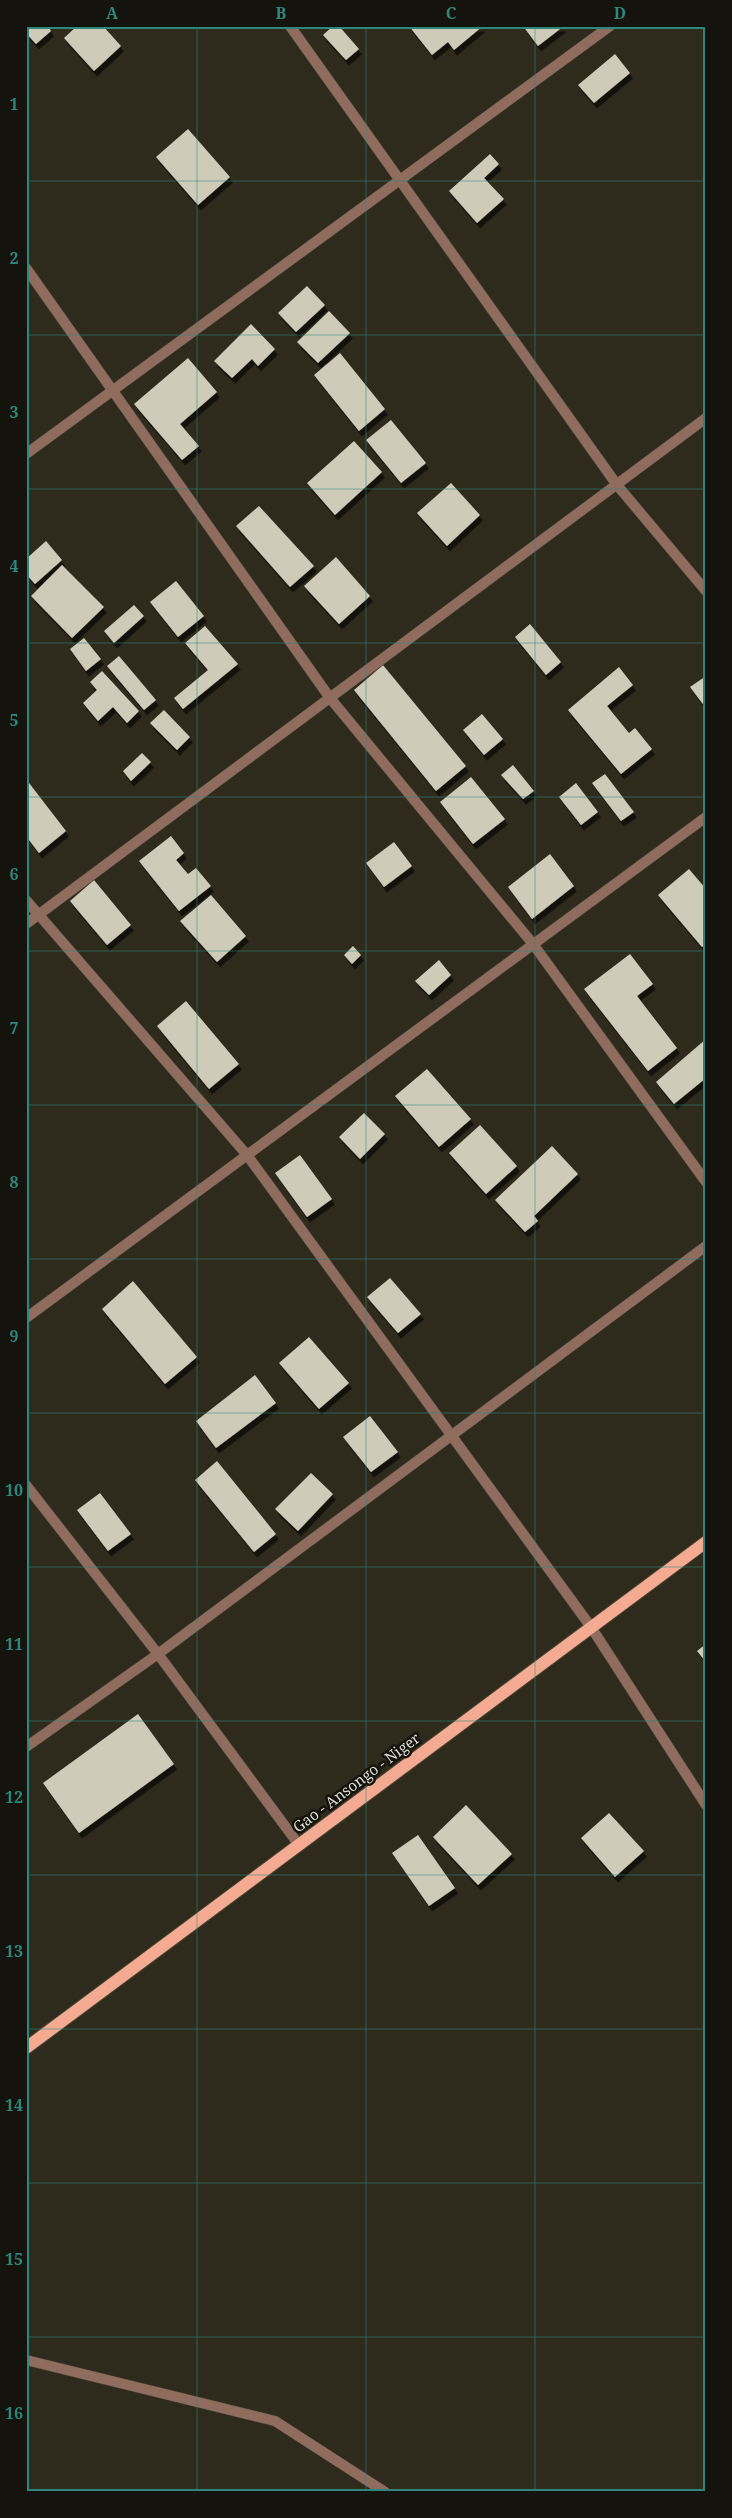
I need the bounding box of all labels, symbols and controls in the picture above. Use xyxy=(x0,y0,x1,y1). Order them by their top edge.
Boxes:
text: A xyxy=(106,2,119,24)
text: B xyxy=(276,2,287,24)
text: C xyxy=(446,2,457,24)
text: D xyxy=(614,2,626,24)
text: 1 xyxy=(9,93,19,115)
text: 2 xyxy=(9,247,19,269)
text: 3 xyxy=(9,401,19,423)
text: 4 xyxy=(9,555,19,577)
text: 5 xyxy=(9,709,19,731)
text: 6 xyxy=(9,863,19,885)
text: 7 xyxy=(9,1017,19,1039)
text: 8 xyxy=(9,1171,19,1193)
text: 9 xyxy=(9,1325,19,1347)
text: 10 xyxy=(5,1479,23,1501)
text: 11 xyxy=(5,1633,23,1655)
street label: Gao - Ansongo - Niger xyxy=(288,1728,424,1836)
text: 12 xyxy=(5,1786,23,1808)
text: 13 xyxy=(5,1940,23,1962)
text: 14 xyxy=(5,2094,23,2116)
text: 15 xyxy=(5,2248,23,2270)
text: 16 xyxy=(5,2402,23,2424)

